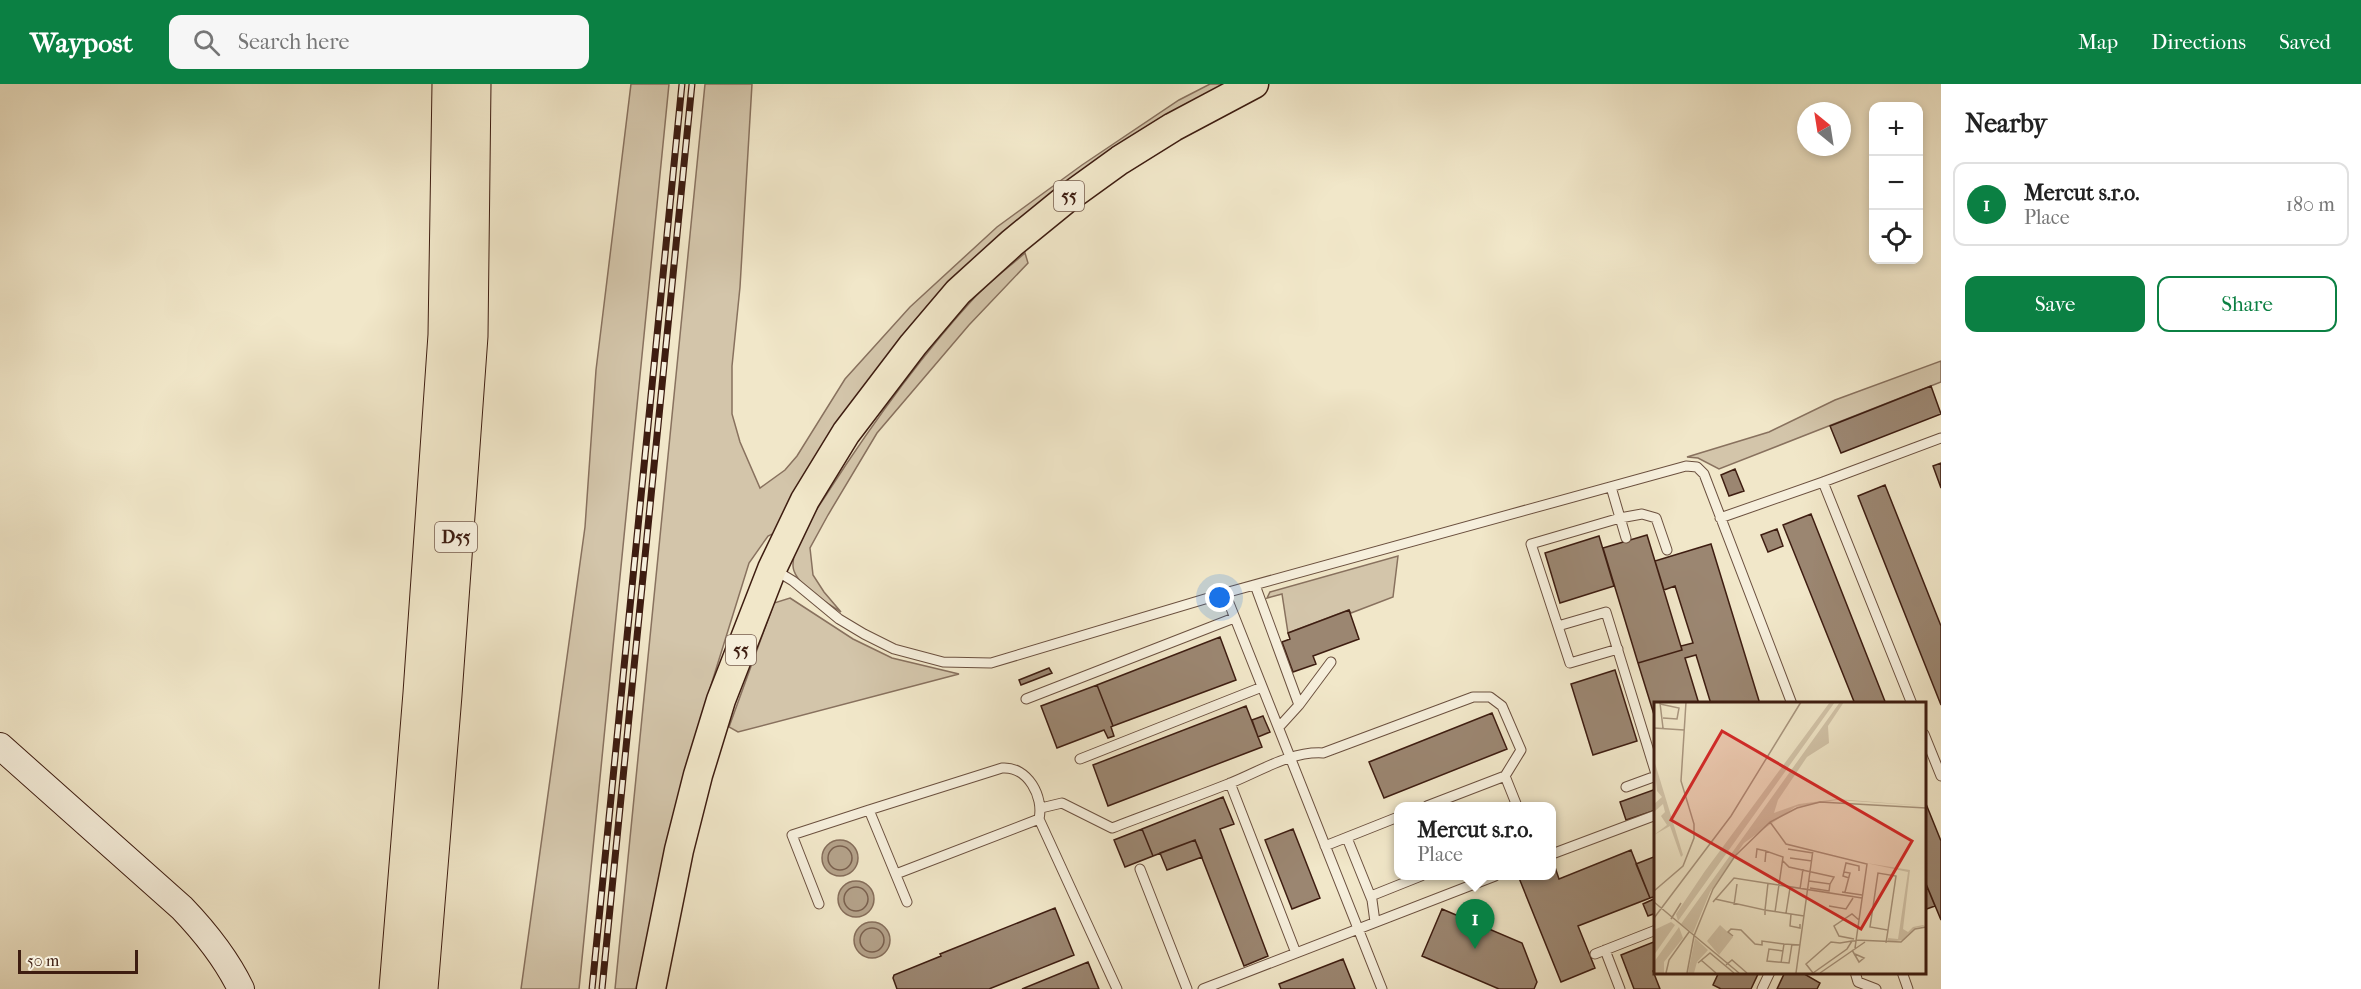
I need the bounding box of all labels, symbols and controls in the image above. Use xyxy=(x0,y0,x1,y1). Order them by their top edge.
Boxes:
search box xyxy=(169,15,589,69)
text: Waypost xyxy=(30,26,133,59)
icon: search xyxy=(190,26,223,59)
text: Search here xyxy=(238,29,349,55)
text: Map xyxy=(2078,30,2118,54)
text: Directions xyxy=(2151,30,2246,54)
text: Saved xyxy=(2279,30,2331,54)
north arrow xyxy=(1797,102,1851,156)
map controls xyxy=(1869,102,1923,264)
button: + xyxy=(1869,102,1923,156)
text: Nearby xyxy=(1965,108,2047,139)
button: − xyxy=(1869,156,1923,210)
text: Mercut s.r.o. xyxy=(2024,180,2139,206)
road number: 55 xyxy=(1054,181,1084,211)
text: 1 xyxy=(1983,193,1990,216)
text: 180 m xyxy=(2286,193,2335,216)
text: Place xyxy=(2024,206,2070,229)
button: locate xyxy=(1869,210,1923,264)
button: Save xyxy=(1965,276,2145,332)
button: Share xyxy=(2157,276,2337,332)
road number: D55 xyxy=(435,522,477,552)
your location xyxy=(1205,583,1234,612)
road number: 55 xyxy=(726,635,756,665)
inset map xyxy=(1654,702,1926,974)
popup xyxy=(1394,802,1556,880)
text: Mercut s.r.o. xyxy=(1417,817,1533,843)
text: Place xyxy=(1417,843,1463,866)
pin: 1 xyxy=(1456,900,1494,949)
scale bar xyxy=(18,947,138,974)
text: 50 m xyxy=(27,951,59,970)

